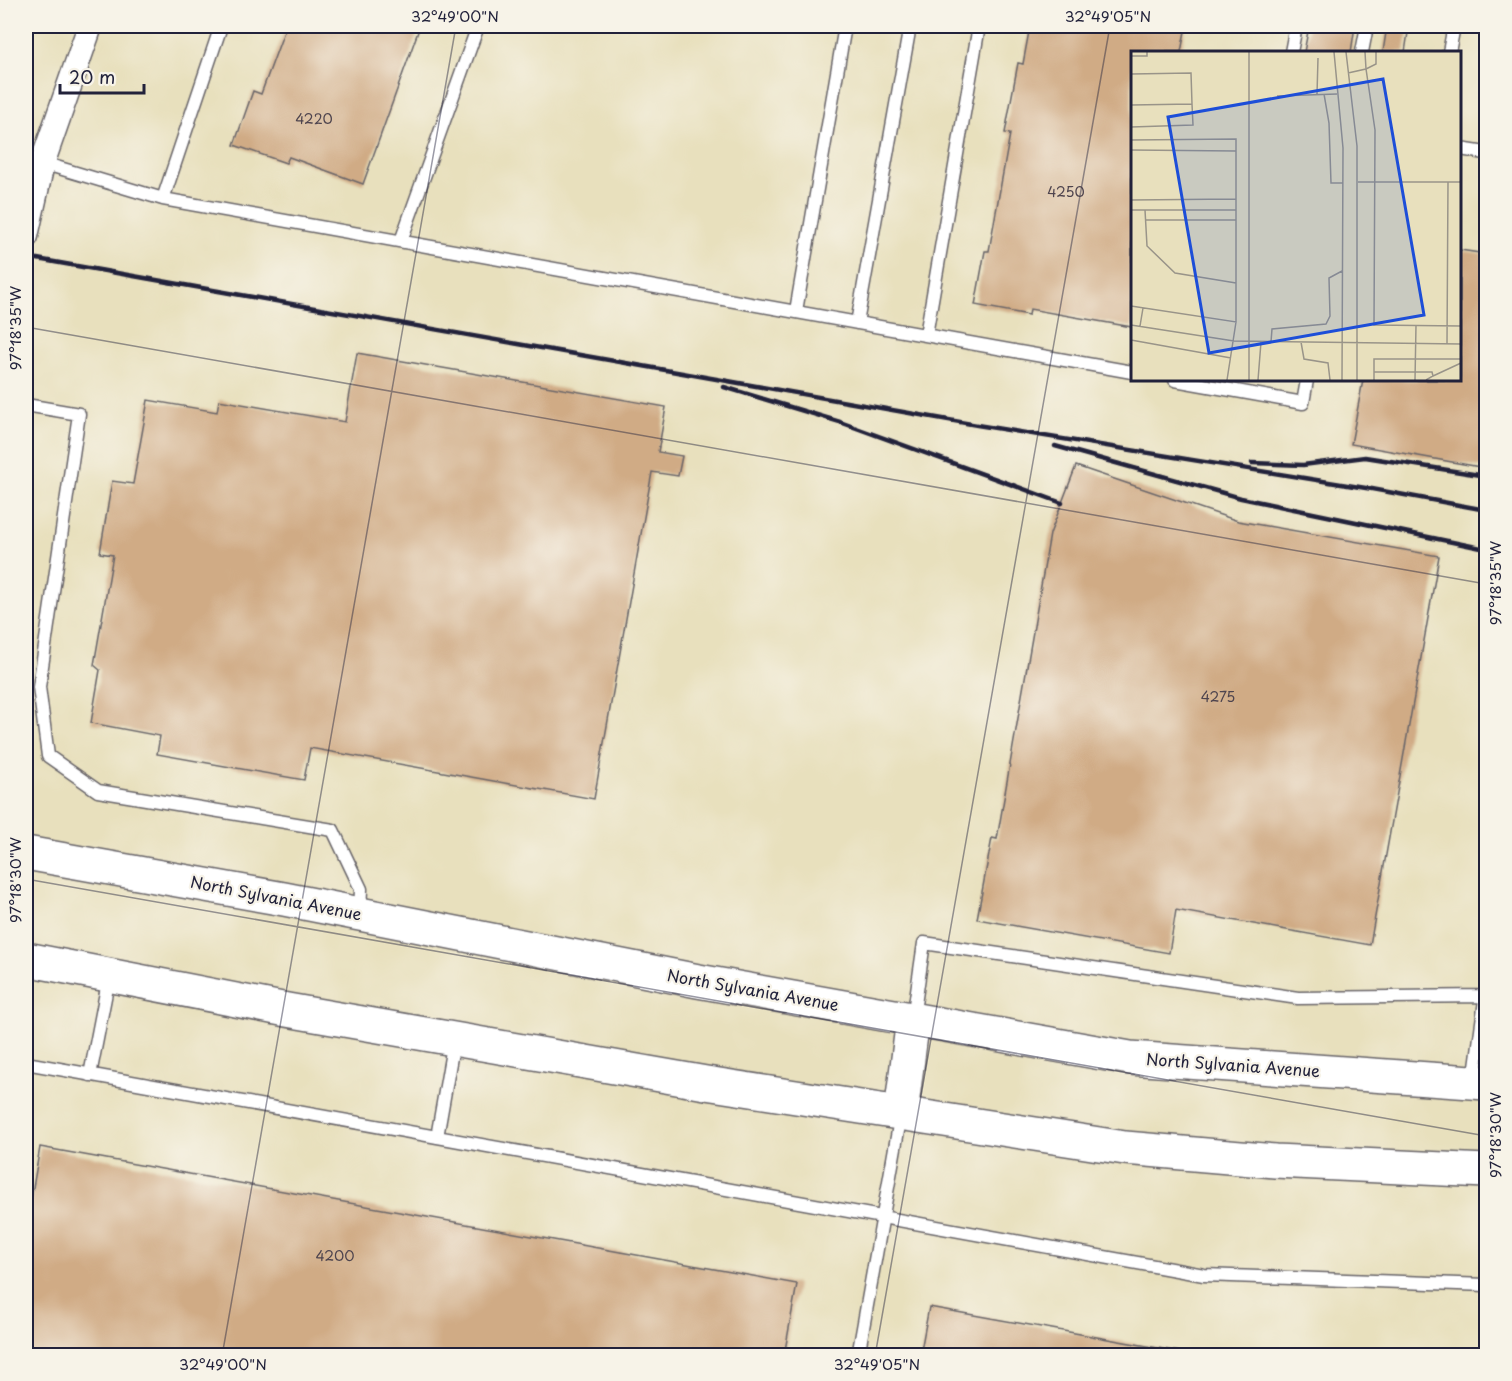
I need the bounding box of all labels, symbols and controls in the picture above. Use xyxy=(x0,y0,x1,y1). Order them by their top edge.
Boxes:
text: 32°49'00"N xyxy=(411,4,499,27)
text: 32°49'05"N xyxy=(1065,4,1151,27)
inset map xyxy=(1131,51,1461,381)
scale bar xyxy=(60,57,144,95)
text: 20 m xyxy=(69,63,115,90)
house number: 4220 xyxy=(295,108,333,129)
house number: 4250 xyxy=(1047,181,1085,202)
text: 97°18'35"W xyxy=(3,285,26,370)
text: 97°18'35"W xyxy=(1483,540,1506,625)
house number: 4275 xyxy=(1201,686,1235,707)
text: 97°18'30"W xyxy=(3,836,26,923)
street label: North Sylvania Avenue xyxy=(188,869,364,925)
street label: North Sylvania Avenue xyxy=(665,962,841,1016)
street label: North Sylvania Avenue xyxy=(1145,1046,1321,1082)
text: 97°18'30"W xyxy=(1483,1091,1506,1178)
house number: 4200 xyxy=(316,1245,354,1266)
text: 32°49'00"N xyxy=(179,1352,267,1375)
text: 32°49'05"N xyxy=(834,1352,920,1375)

